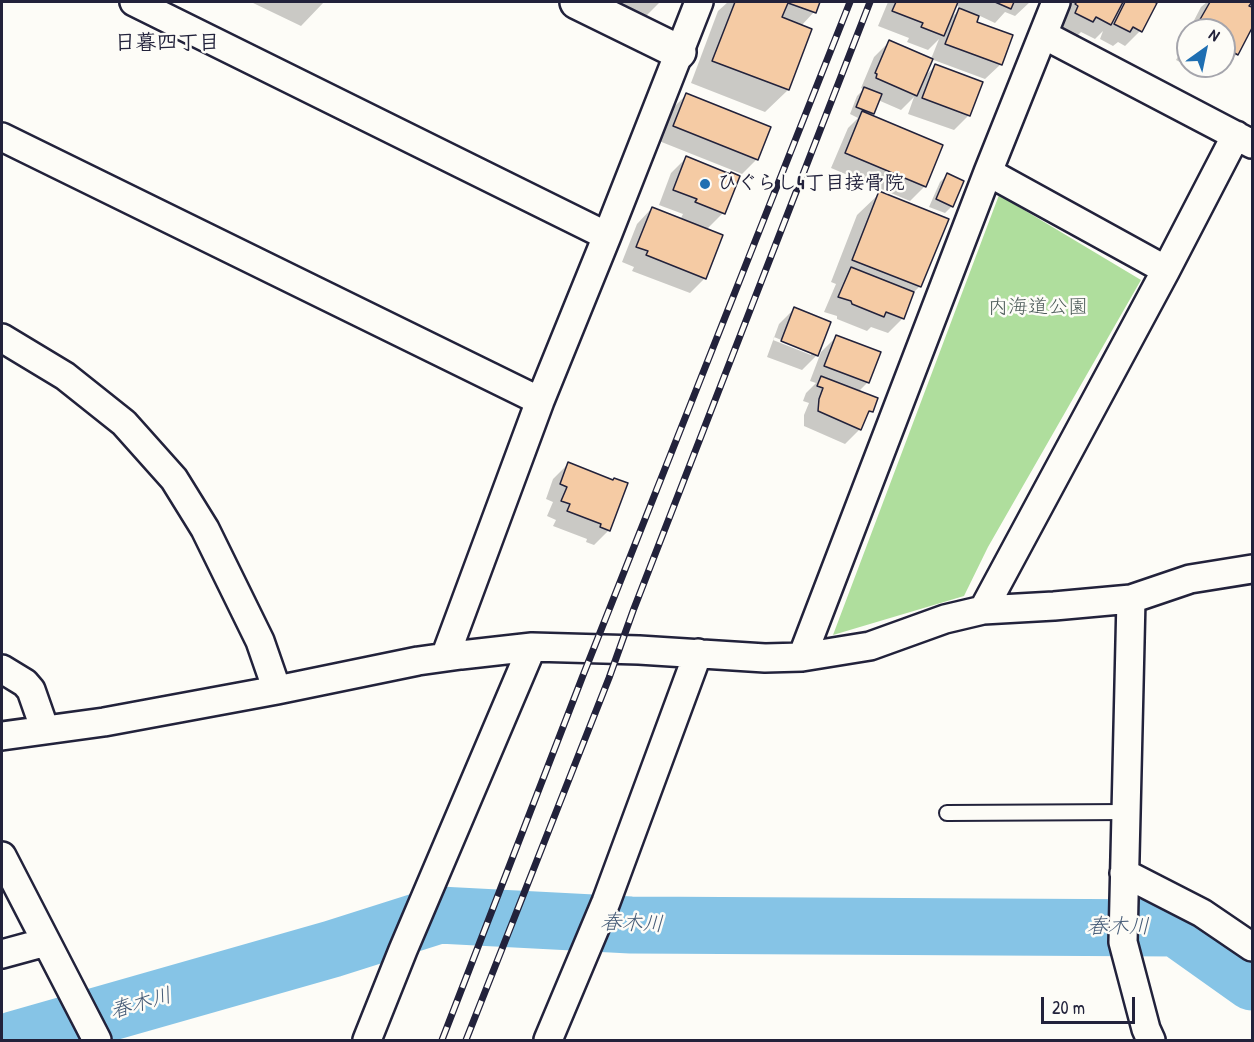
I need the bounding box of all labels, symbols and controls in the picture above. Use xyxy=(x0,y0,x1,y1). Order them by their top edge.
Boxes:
north arrow xyxy=(1176,18,1236,78)
text: N xyxy=(1205,23,1224,46)
district label: 日暮四丁目 xyxy=(115,30,219,56)
place label: ひぐらし4丁目接骨院 xyxy=(717,172,904,196)
marker: ひぐらし4丁目接骨院 xyxy=(698,177,712,191)
park label: 内海道公園 xyxy=(988,296,1088,320)
water label: 春木川 xyxy=(600,910,664,938)
water label: 春木川 xyxy=(1087,914,1149,940)
water label: 春木川 xyxy=(107,983,175,1025)
scale bar xyxy=(1044,985,1138,1023)
text: 20 m xyxy=(1052,995,1085,1020)

